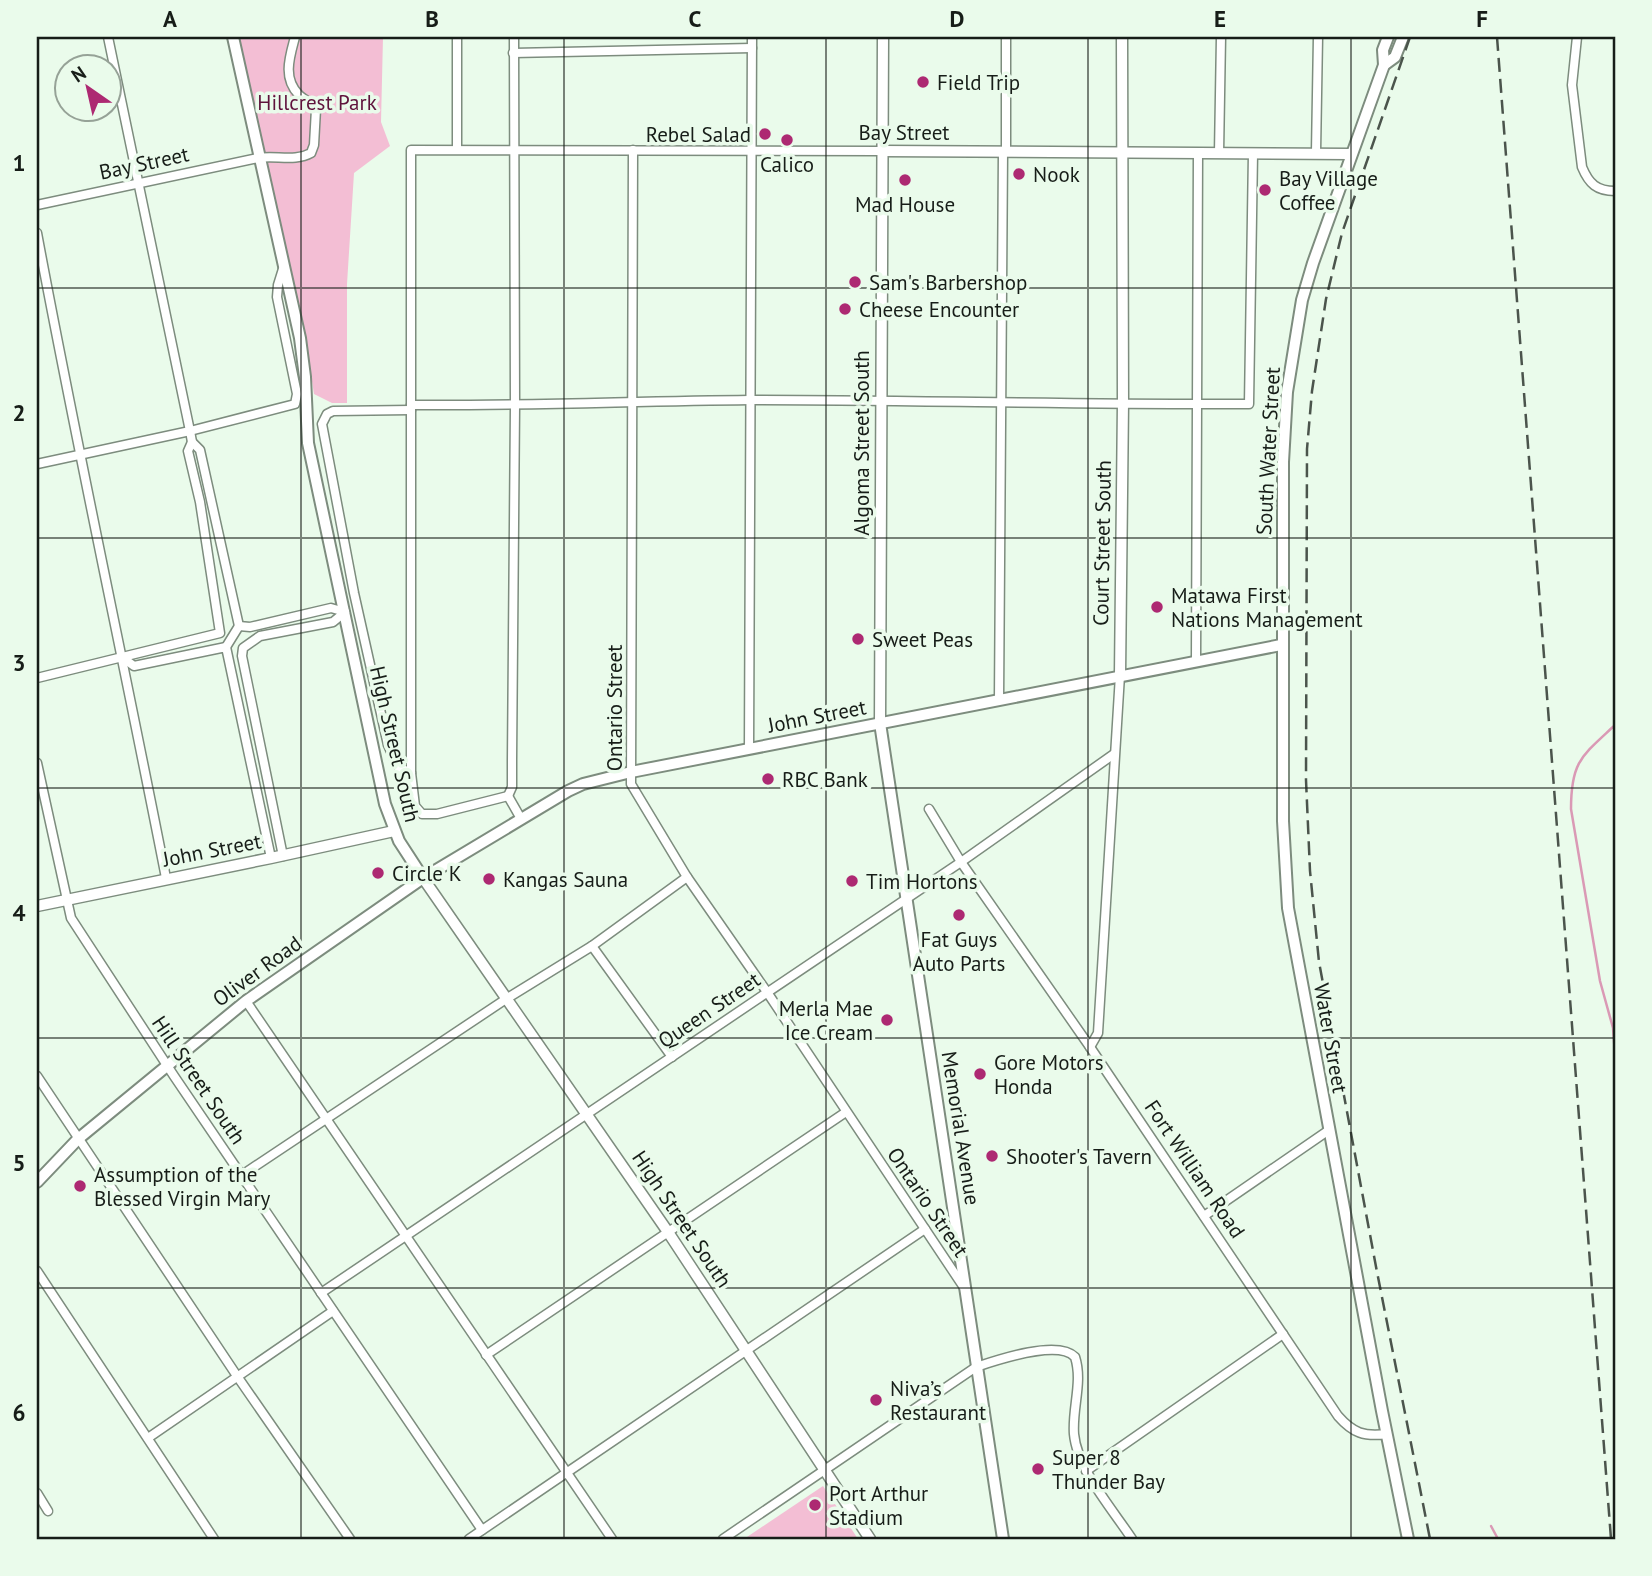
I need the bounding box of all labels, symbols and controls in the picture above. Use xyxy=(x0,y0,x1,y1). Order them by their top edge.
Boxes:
text: A xyxy=(163,4,177,33)
text: B xyxy=(425,4,439,33)
text: C xyxy=(689,4,702,33)
text: D xyxy=(950,4,964,33)
text: E xyxy=(1214,4,1226,33)
text: F xyxy=(1476,4,1488,33)
north arrow xyxy=(52,52,122,122)
text: N xyxy=(67,60,90,87)
place label: Field Trip xyxy=(937,69,1020,96)
marker: Field Trip xyxy=(915,74,931,90)
park label: Hillcrest Park xyxy=(257,89,377,116)
street label: Bay Street xyxy=(859,119,949,146)
place label: Rebel Salad xyxy=(646,121,751,148)
marker: Rebel Salad xyxy=(757,126,773,142)
marker: Calico xyxy=(779,132,795,148)
street label: Bay Street xyxy=(97,140,191,186)
text: 1 xyxy=(12,148,26,177)
place label: Calico xyxy=(760,151,814,178)
place label: Nook xyxy=(1033,161,1080,188)
place label: Bay Village Coffee xyxy=(1279,165,1378,216)
marker: Nook xyxy=(1011,166,1027,182)
marker: Mad House xyxy=(897,172,913,188)
marker: Bay Village Coffee xyxy=(1257,182,1273,198)
place label: Mad House xyxy=(855,191,955,218)
place label: Sam's Barbershop xyxy=(869,269,1027,296)
marker: Sam's Barbershop xyxy=(847,274,863,290)
place label: Cheese Encounter xyxy=(859,296,1019,323)
marker: Cheese Encounter xyxy=(837,301,853,317)
street label: Algoma Street South xyxy=(848,350,875,536)
street label: South Water Street xyxy=(1250,366,1286,536)
text: 2 xyxy=(12,398,26,427)
street label: Court Street South xyxy=(1087,460,1117,626)
place label: Matawa First Nations Management xyxy=(1171,582,1363,633)
marker: Matawa First Nations Management xyxy=(1149,599,1165,615)
place label: Sweet Peas xyxy=(872,626,973,653)
marker: Sweet Peas xyxy=(850,631,866,647)
street label: Ontario Street xyxy=(601,645,628,771)
text: 3 xyxy=(12,648,26,677)
street label: High Street South xyxy=(364,663,426,825)
street label: John Street xyxy=(765,693,868,739)
place label: RBC Bank xyxy=(782,766,868,793)
marker: RBC Bank xyxy=(760,771,776,787)
street label: John Street xyxy=(160,827,263,873)
place label: Circle K xyxy=(392,860,462,887)
marker: Circle K xyxy=(370,865,386,881)
place label: Kangas Sauna xyxy=(503,866,628,893)
place label: Tim Hortons xyxy=(866,868,978,895)
marker: Kangas Sauna xyxy=(481,871,497,887)
marker: Tim Hortons xyxy=(844,873,860,889)
text: 4 xyxy=(12,898,26,927)
marker: Fat Guys Auto Parts xyxy=(951,907,967,923)
place label: Fat Guys Auto Parts xyxy=(913,926,1005,977)
street label: Oliver Road xyxy=(207,930,307,1012)
street label: Queen Street xyxy=(653,966,765,1054)
street label: Water Street xyxy=(1308,981,1354,1095)
place label: Merla Mae Ice Cream xyxy=(779,995,873,1046)
street label: Hill Street South xyxy=(146,1011,252,1149)
marker: Merla Mae Ice Cream xyxy=(879,1012,895,1028)
street label: Memorial Avenue xyxy=(936,1049,986,1207)
place label: Gore Motors Honda xyxy=(994,1049,1104,1100)
marker: Gore Motors Honda xyxy=(972,1066,988,1082)
street label: Fort William Road xyxy=(1139,1095,1251,1243)
street label: Ontario Street xyxy=(881,1142,975,1262)
place label: Shooter's Tavern xyxy=(1006,1143,1152,1170)
street label: High Street South xyxy=(626,1145,738,1293)
text: 5 xyxy=(12,1148,26,1177)
marker: Shooter's Tavern xyxy=(984,1148,1000,1164)
place label: Assumption of the Blessed Virgin Mary xyxy=(94,1161,271,1212)
marker: Assumption of the Blessed Virgin Mary xyxy=(72,1178,88,1194)
place label: Niva’s Restaurant xyxy=(890,1375,986,1426)
marker: Niva’s Restaurant xyxy=(868,1392,884,1408)
text: 6 xyxy=(12,1398,26,1427)
place label: Super 8 Thunder Bay xyxy=(1052,1444,1165,1495)
marker: Super 8 Thunder Bay xyxy=(1030,1461,1046,1477)
place label: Port Arthur Stadium xyxy=(829,1480,928,1531)
marker: Port Arthur Stadium xyxy=(807,1497,823,1513)

